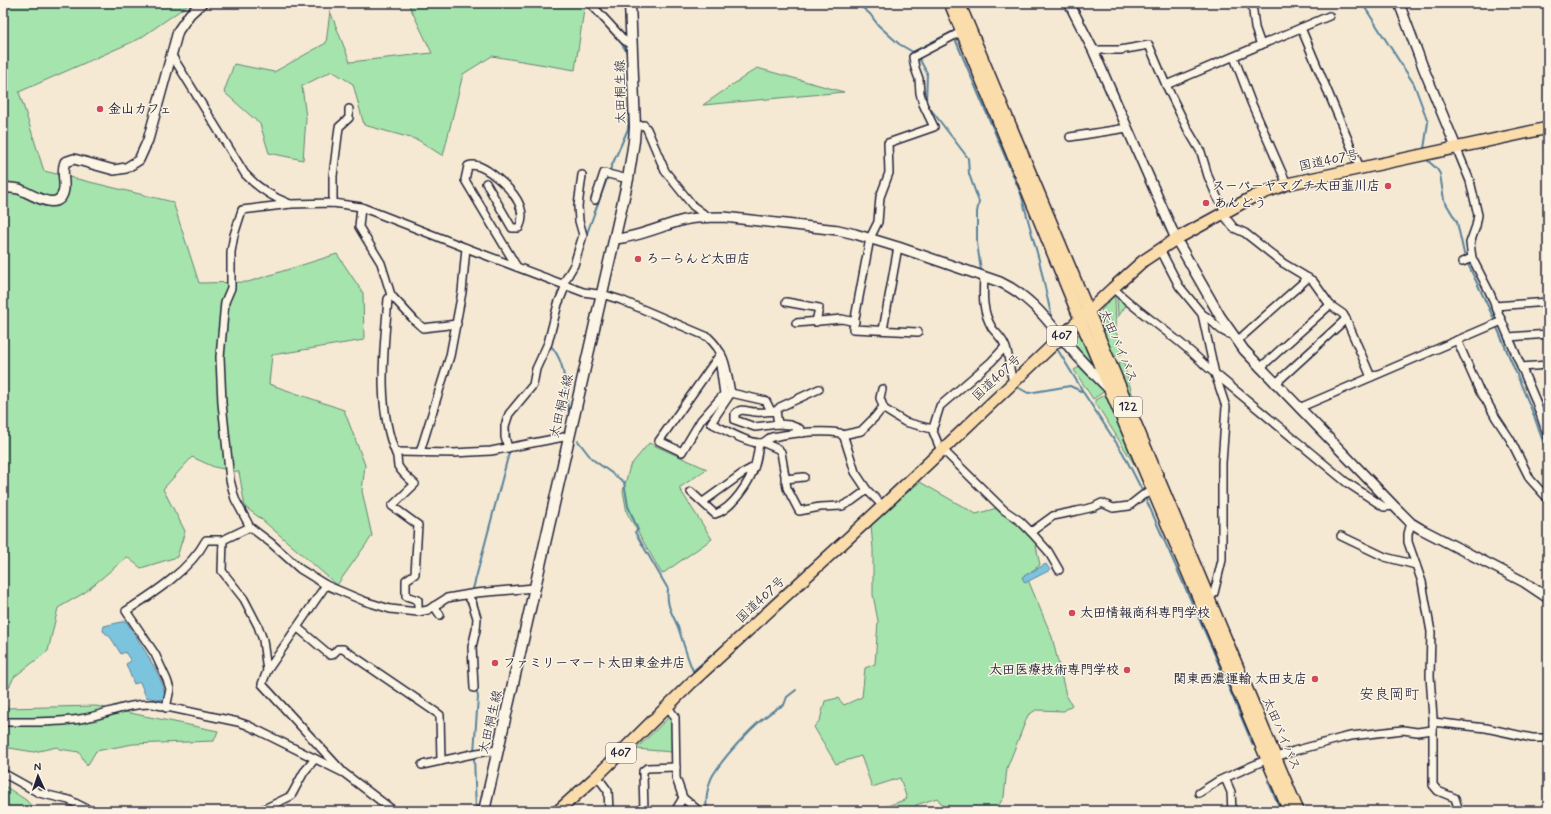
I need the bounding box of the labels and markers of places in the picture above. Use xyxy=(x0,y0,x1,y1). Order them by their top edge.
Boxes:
place label: 金山カフェ xyxy=(108,101,172,118)
marker: 金山カフェ xyxy=(95,104,105,114)
place label: スーパーヤマグチ太田韮川店 xyxy=(1212,178,1380,195)
marker: スーパーヤマグチ太田韮川店 xyxy=(1383,181,1393,191)
place label: あんどう xyxy=(1214,195,1267,212)
marker: あんどう xyxy=(1201,198,1211,208)
place label: ろーらんど太田店 xyxy=(646,251,750,268)
marker: ろーらんど太田店 xyxy=(633,254,643,264)
place label: 太田情報商科専門学校 xyxy=(1080,605,1210,622)
marker: 太田情報商科専門学校 xyxy=(1067,608,1077,618)
place label: ファミリーマート太田東金井店 xyxy=(503,655,686,672)
marker: ファミリーマート太田東金井店 xyxy=(490,658,500,668)
place label: 太田医療技術専門学校 xyxy=(989,662,1119,679)
marker: 太田医療技術専門学校 xyxy=(1122,665,1132,675)
place label: 関東西濃運輸 太田支店 xyxy=(1173,671,1307,688)
marker: 関東西濃運輸 太田支店 xyxy=(1310,674,1320,684)

